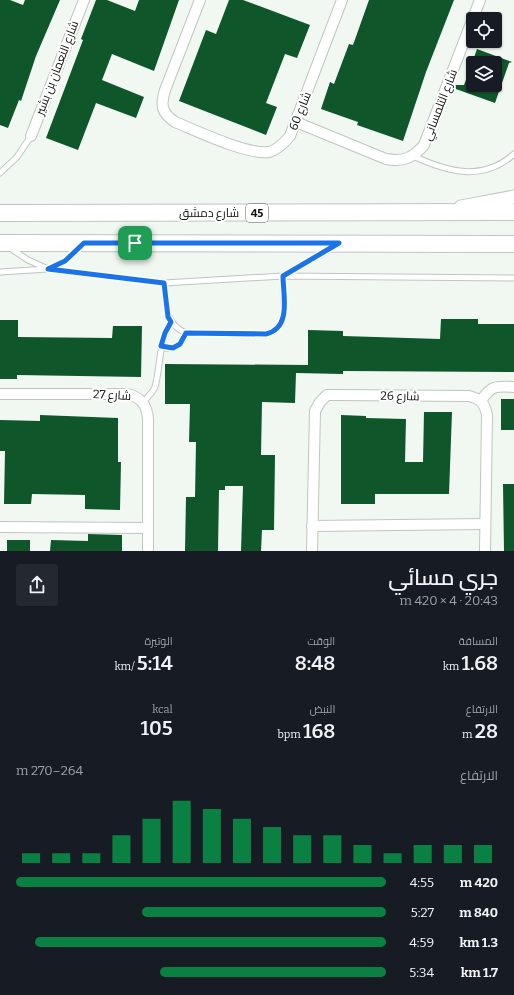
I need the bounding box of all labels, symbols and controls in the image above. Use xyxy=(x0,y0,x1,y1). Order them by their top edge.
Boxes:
map controls xyxy=(466,12,502,92)
button: locate xyxy=(466,12,502,48)
street label: شارع النعمان بن بشير xyxy=(32,19,82,118)
button: layers xyxy=(466,56,502,92)
street label: شارع التلمساني xyxy=(420,67,463,144)
street label: شارع 60 xyxy=(286,90,315,133)
road number: 45 xyxy=(246,204,268,222)
street label: شارع دمشق xyxy=(179,206,239,221)
pin xyxy=(118,226,152,260)
icon: arrive xyxy=(124,232,146,254)
street label: شارع 27 xyxy=(93,387,131,404)
street label: شارع 26 xyxy=(380,389,420,404)
button: share xyxy=(16,564,58,606)
text: جري مسائي xyxy=(388,564,498,591)
text: 20:43 · 4 × 420 m xyxy=(400,593,498,608)
text: الوتيرة xyxy=(144,635,173,648)
text: الوقت xyxy=(307,635,335,648)
text: المسافة xyxy=(459,635,498,648)
text: 5:14 xyxy=(137,651,173,675)
text: 8:48 xyxy=(295,651,335,675)
text: 1.68 xyxy=(462,651,498,675)
text: /km xyxy=(115,660,137,673)
text: km xyxy=(443,660,462,673)
text: kcal xyxy=(152,703,173,716)
text: النبض xyxy=(309,703,335,716)
text: الارتفاع xyxy=(466,703,498,716)
text: 105 xyxy=(141,716,173,740)
text: 168 xyxy=(303,719,335,743)
text: 28 xyxy=(475,719,498,743)
text: bpm xyxy=(277,728,303,741)
text: m xyxy=(462,728,475,741)
text: 264–270 m xyxy=(16,763,83,778)
text: الارتفاع xyxy=(460,768,498,783)
text: 4:55 xyxy=(410,875,434,890)
text: 420 m xyxy=(460,875,498,890)
text: 5:27 xyxy=(411,905,434,920)
text: 840 m xyxy=(459,905,498,920)
text: 4:59 xyxy=(409,935,434,950)
text: 1.3 km xyxy=(459,935,498,950)
text: 5:34 xyxy=(409,965,434,980)
text: 1.7 km xyxy=(461,965,498,980)

